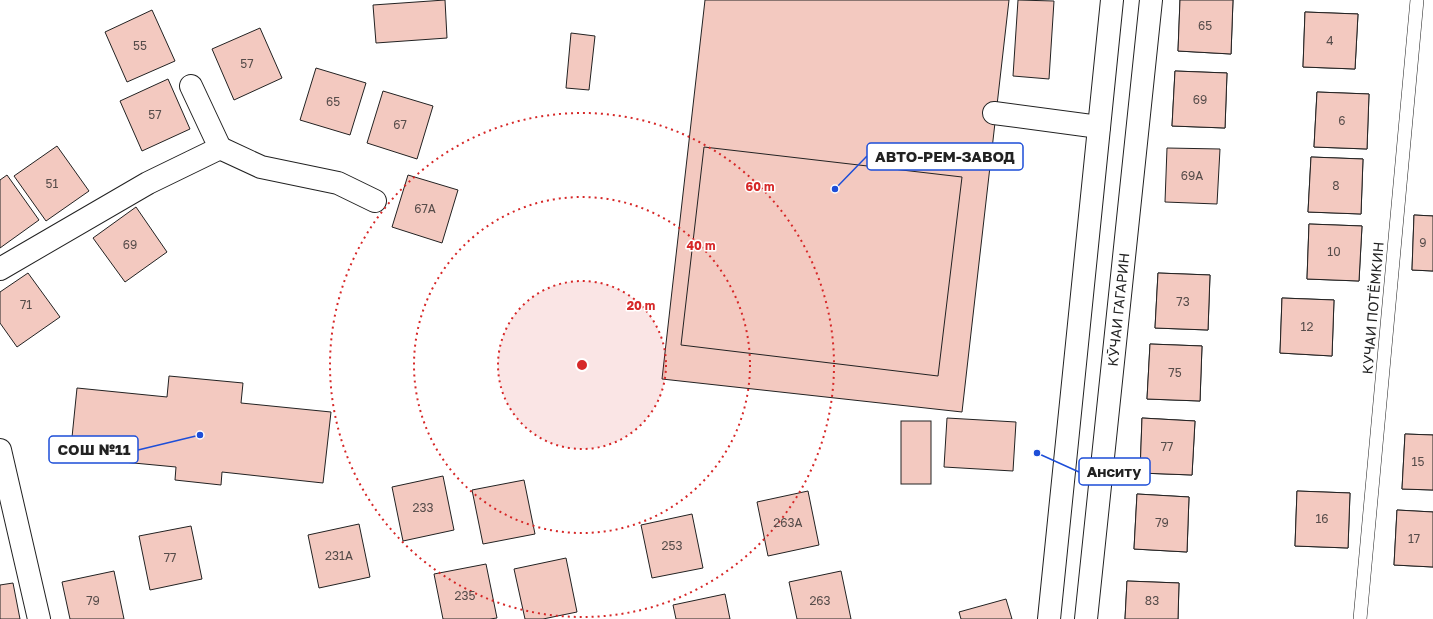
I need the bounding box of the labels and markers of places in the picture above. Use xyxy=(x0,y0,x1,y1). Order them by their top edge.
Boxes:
callout: АВТО-РЕМ-ЗАВОД xyxy=(867,143,1023,170)
centre of rings xyxy=(575,358,589,372)
callout: СОШ №11 xyxy=(49,436,138,463)
callout: Анситу xyxy=(1079,458,1150,485)

